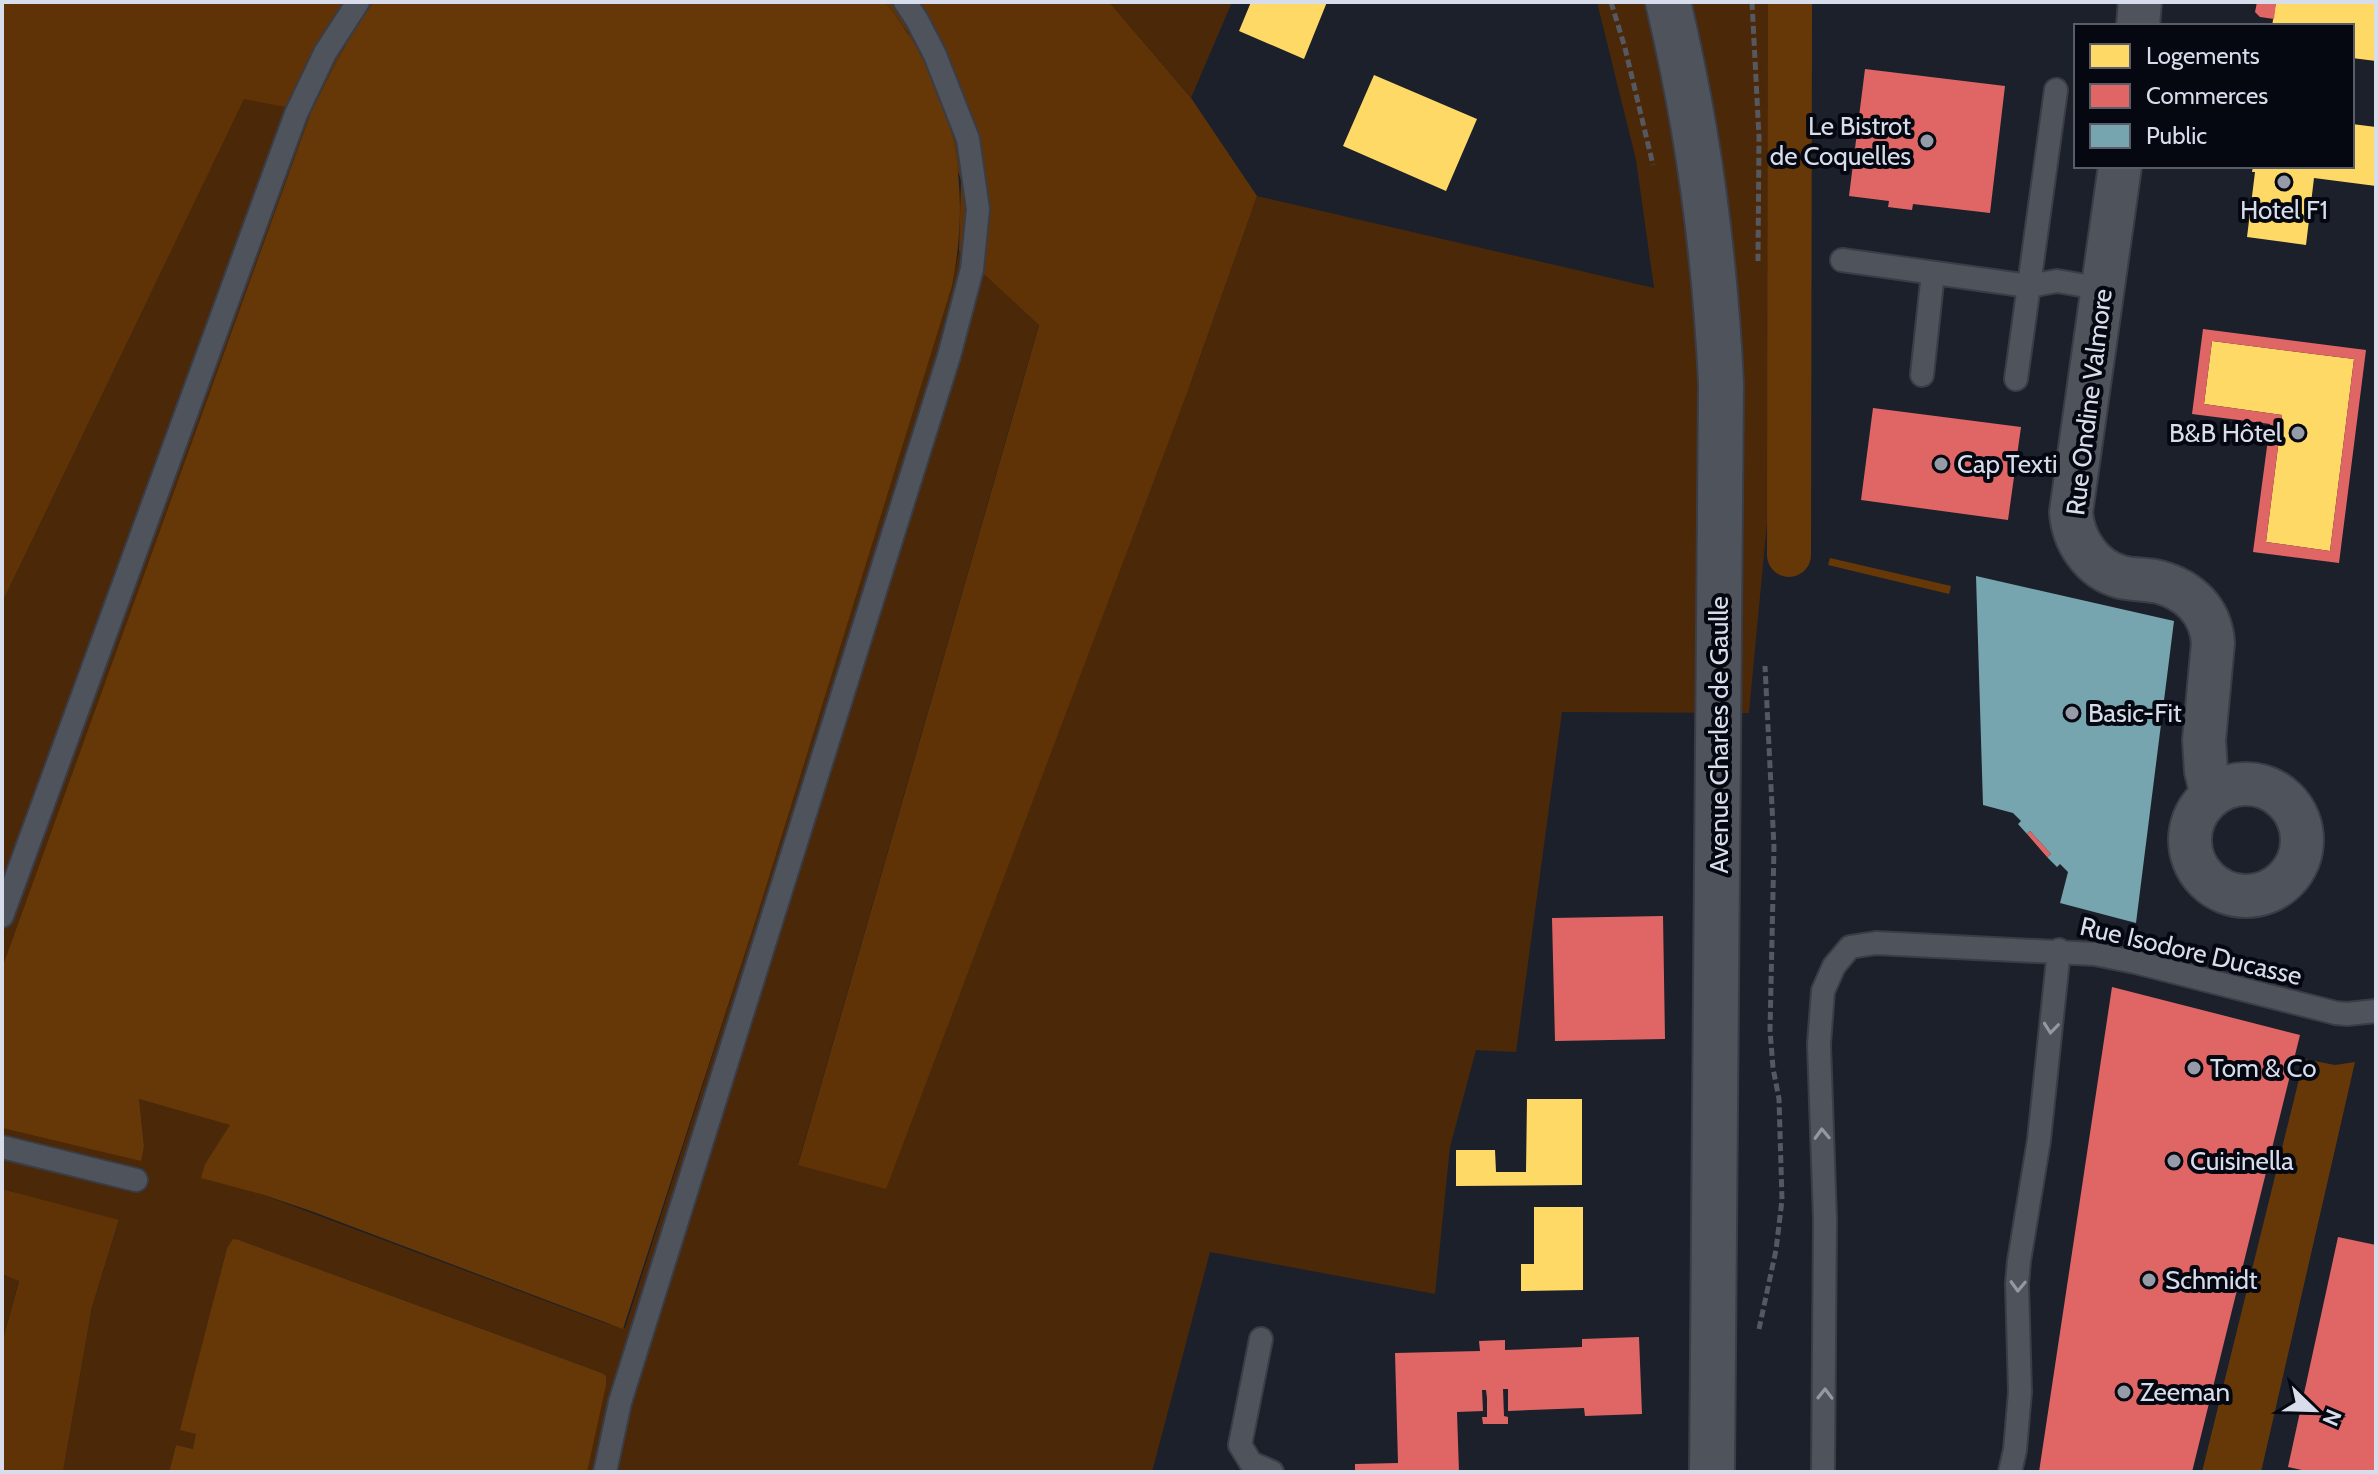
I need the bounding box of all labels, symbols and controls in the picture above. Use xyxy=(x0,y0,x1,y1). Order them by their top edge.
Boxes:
legend xyxy=(2074,24,2354,168)
text: Logements xyxy=(2146,41,2260,70)
text: Commerces xyxy=(2146,81,2268,110)
place label: Le Bistrot de Coquelles xyxy=(1770,110,1911,172)
text: Public xyxy=(2146,121,2207,150)
marker: Le Bistrot de Coquelles xyxy=(1918,132,1936,150)
marker: Hotel F1 xyxy=(2275,173,2293,191)
place label: Hotel F1 xyxy=(2240,194,2328,226)
street label: Rue Ondine Valmore xyxy=(2059,287,2119,517)
place label: B&B Hôtel xyxy=(2169,417,2282,449)
marker: B&B Hôtel xyxy=(2289,424,2307,442)
place label: Cap Texti xyxy=(1957,448,2057,480)
marker: Cap Texti xyxy=(1932,455,1950,473)
street label: Avenue Charles de Gaulle xyxy=(1703,596,1735,874)
place label: Basic-Fit xyxy=(2088,697,2182,729)
marker: Basic-Fit xyxy=(2063,704,2081,722)
street label: Rue Isodore Ducasse xyxy=(2077,910,2305,992)
one-way arrow xyxy=(2043,1022,2060,1035)
place label: Tom & Co xyxy=(2210,1052,2316,1084)
marker: Tom & Co xyxy=(2185,1059,2203,1077)
one-way arrow xyxy=(1814,1127,1831,1140)
place label: Cuisinella xyxy=(2190,1145,2294,1177)
marker: Cuisinella xyxy=(2165,1152,2183,1170)
place label: Schmidt xyxy=(2165,1264,2258,1296)
marker: Schmidt xyxy=(2140,1271,2158,1289)
one-way arrow xyxy=(2009,1280,2026,1292)
north arrow xyxy=(2274,1370,2354,1450)
place label: Zeeman xyxy=(2140,1376,2230,1408)
marker: Zeeman xyxy=(2115,1383,2133,1401)
one-way arrow xyxy=(1816,1387,1834,1400)
text: N xyxy=(2316,1405,2347,1430)

